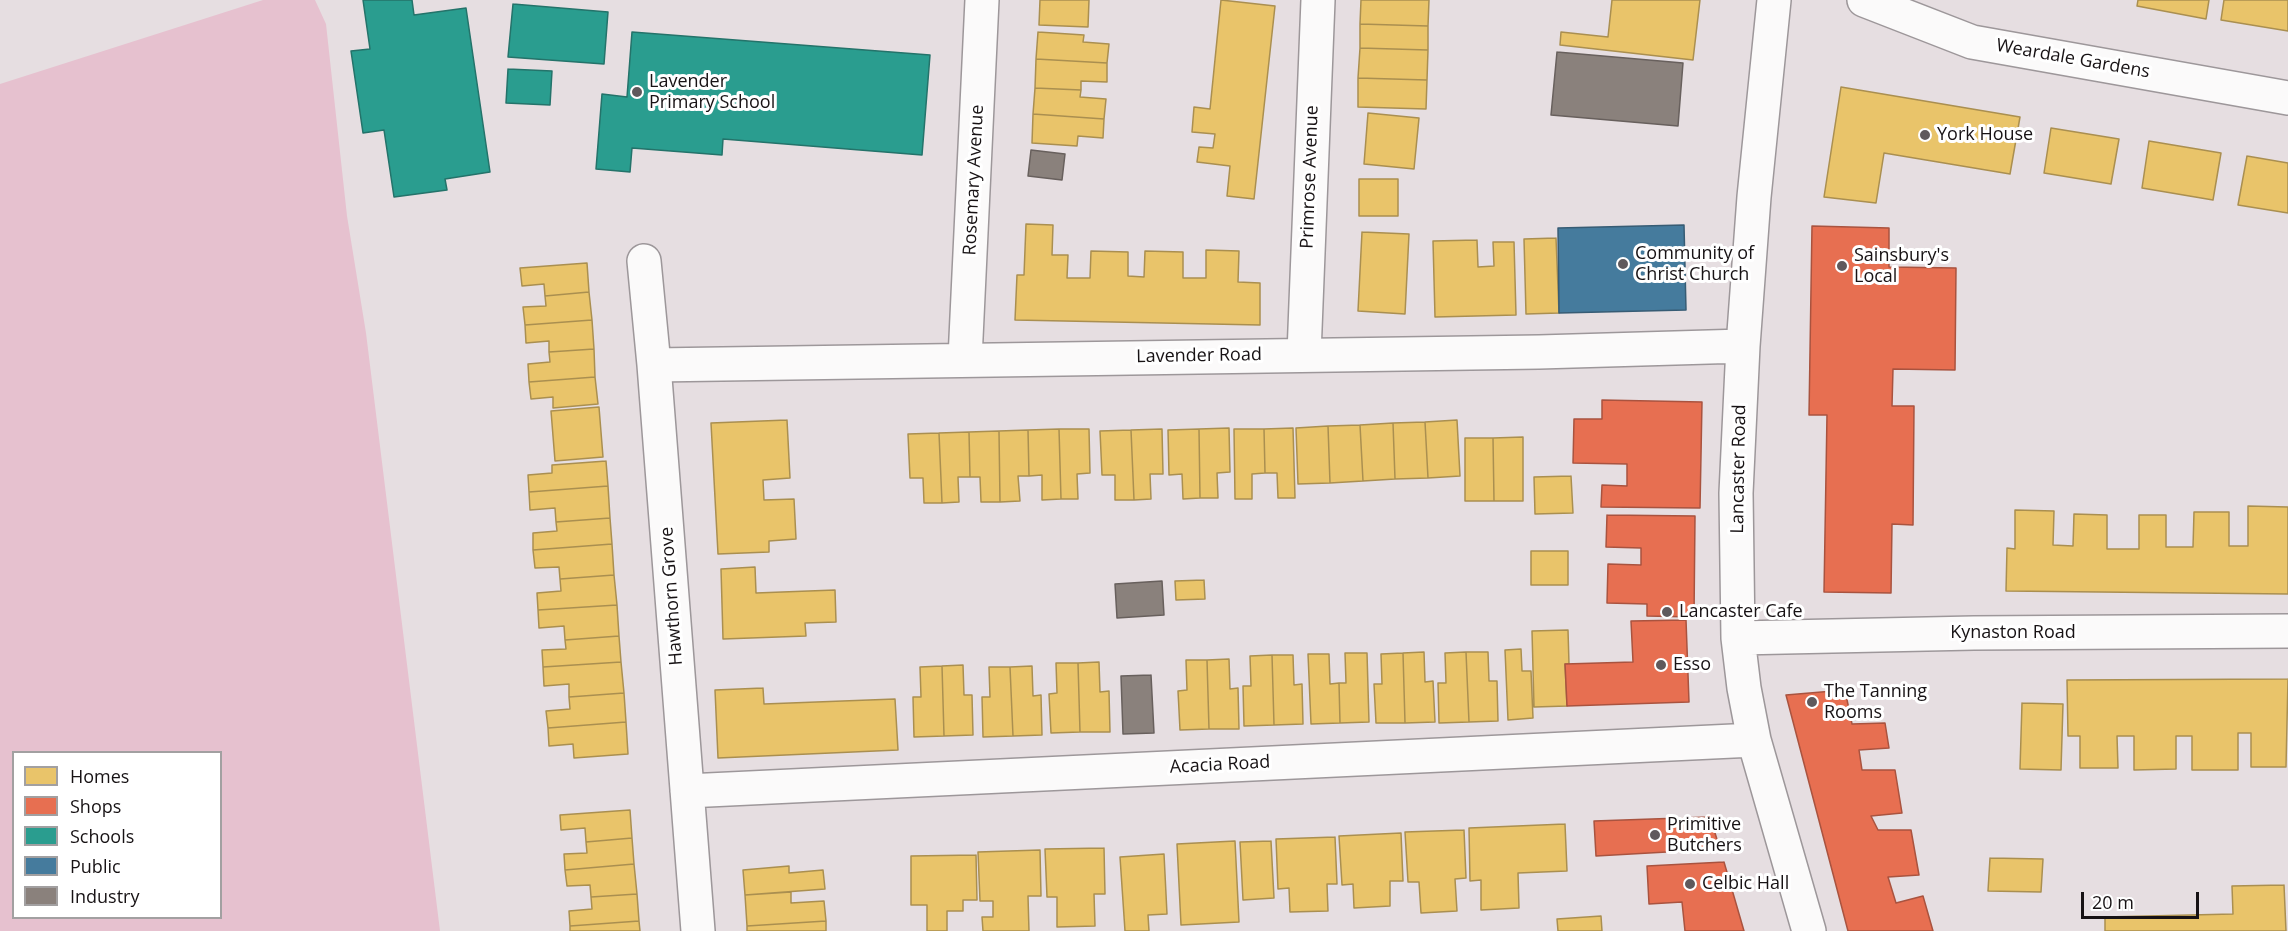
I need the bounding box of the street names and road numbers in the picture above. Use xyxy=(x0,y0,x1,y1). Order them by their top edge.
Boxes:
street label: Weardale Gardens xyxy=(1995,35,2151,83)
street label: Rosemary Avenue xyxy=(959,104,989,256)
street label: Primrose Avenue xyxy=(1297,105,1323,249)
street label: Lavender Road xyxy=(1136,344,1262,368)
street label: Lancaster Road xyxy=(1727,404,1751,534)
street label: Hawthorn Grove xyxy=(656,526,688,666)
street label: Kynaston Road xyxy=(1950,622,2076,644)
street label: Acacia Road xyxy=(1169,752,1271,778)

